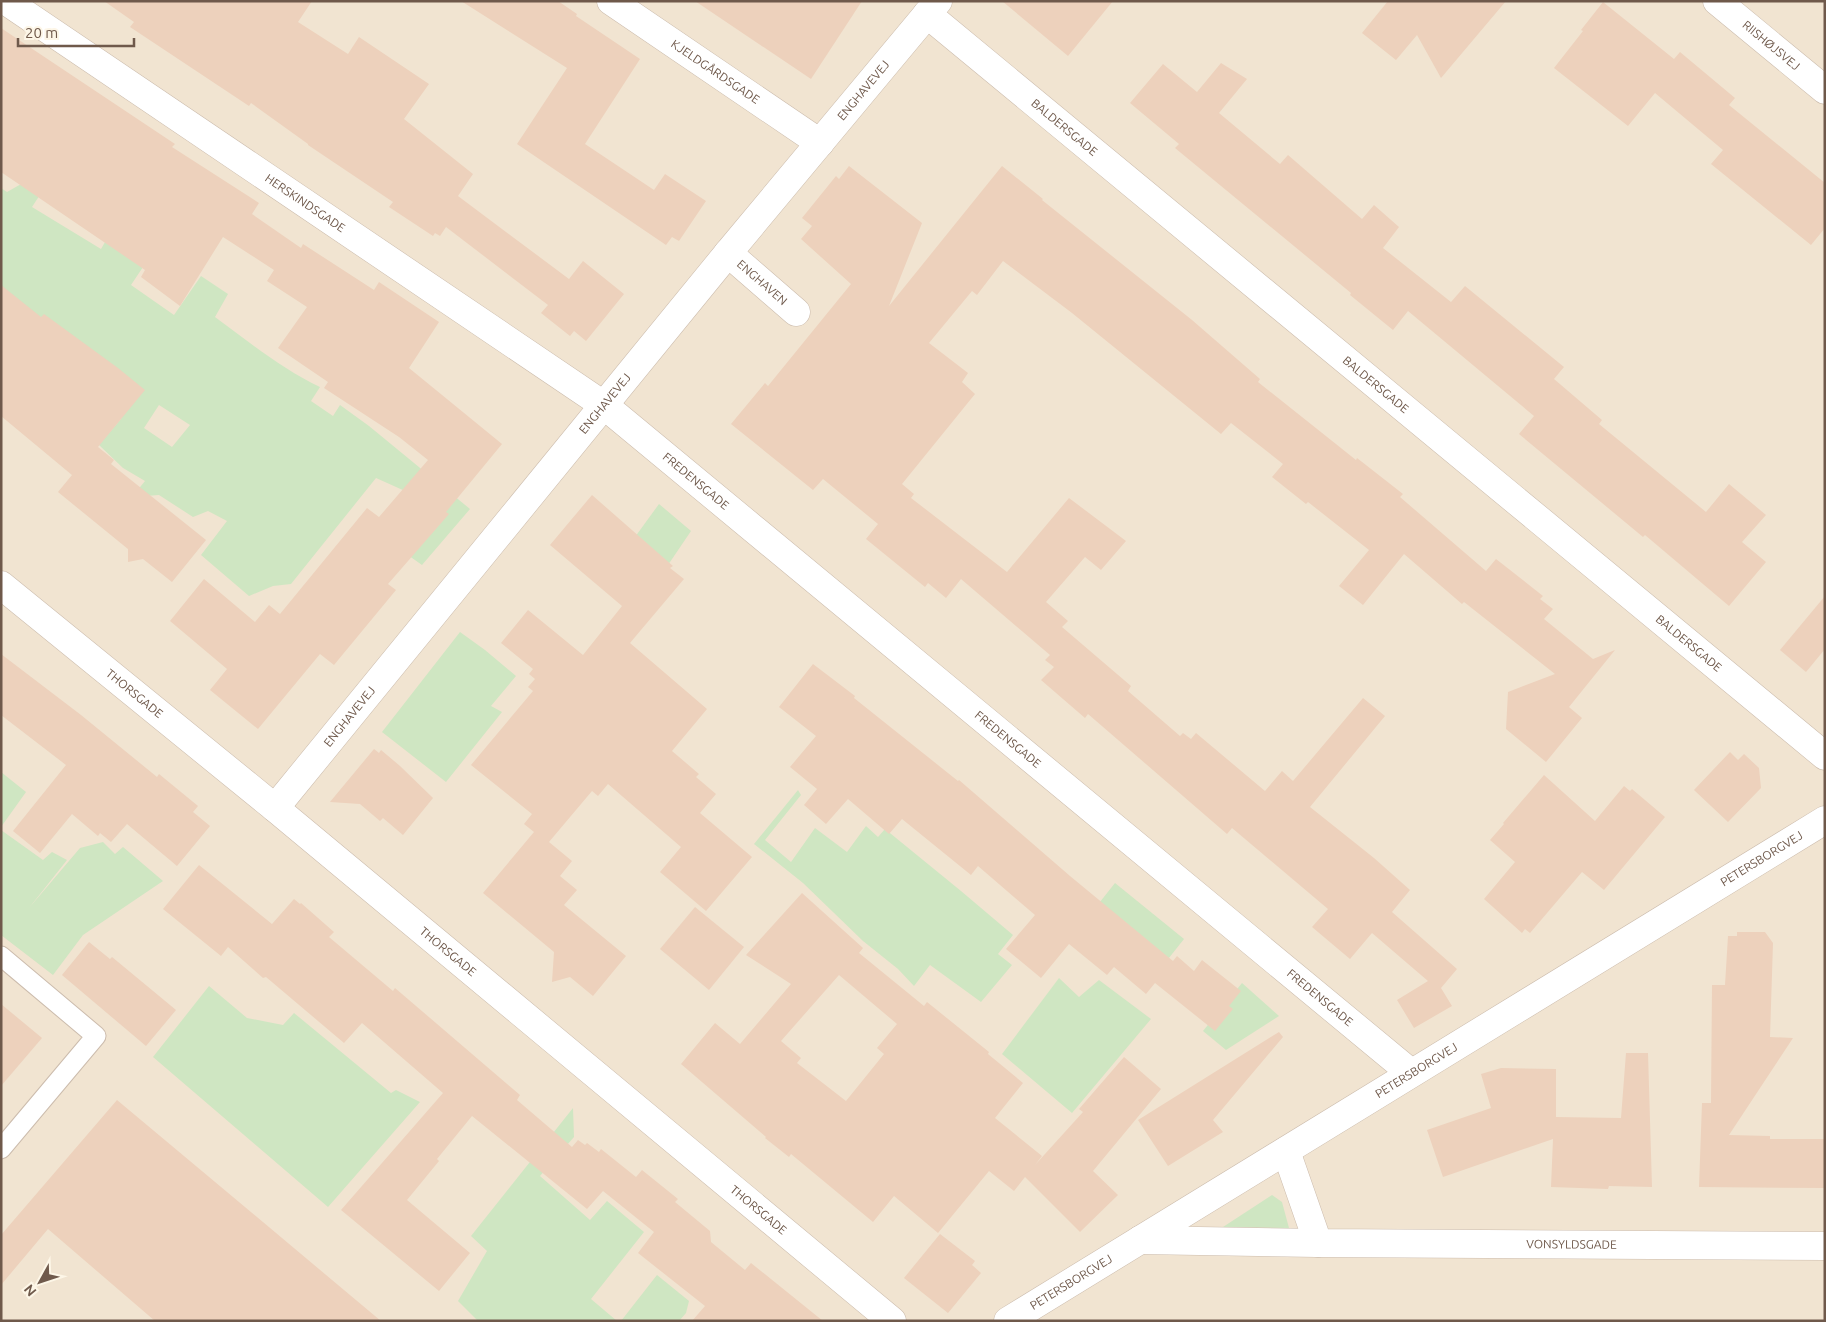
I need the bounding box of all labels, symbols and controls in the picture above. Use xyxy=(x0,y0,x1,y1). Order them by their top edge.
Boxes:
scale bar xyxy=(18,15,134,47)
street label: RIISHØJSVEJ xyxy=(1740,18,1803,72)
text: 20 m xyxy=(25,24,58,41)
street label: KJELDGÅRDSGADE xyxy=(669,37,762,106)
street label: ENGHAVEVEJ xyxy=(834,58,892,123)
street label: BALDERSGADE xyxy=(1029,96,1100,158)
street label: HERSKINDSGADE xyxy=(263,171,348,235)
street label: ENGHAVEN xyxy=(735,257,790,307)
street label: BALDERSGADE xyxy=(1340,353,1412,415)
street label: ENGHAVEVEJ xyxy=(576,371,633,436)
street label: FREDENSGADE xyxy=(661,450,732,512)
street label: BALDERSGADE xyxy=(1653,612,1725,674)
street label: THORSGADE xyxy=(104,666,166,720)
street label: ENGHAVEVEJ xyxy=(321,684,378,749)
street label: FREDENSGADE xyxy=(973,708,1044,770)
street label: PETERSBORGVEJ xyxy=(1718,828,1805,889)
street label: THORSGADE xyxy=(417,924,479,979)
street label: FREDENSGADE xyxy=(1285,966,1356,1028)
street label: PETERSBORGVEJ xyxy=(1373,1040,1460,1100)
street label: THORSGADE xyxy=(728,1182,790,1237)
street label: VONSYLDSGADE xyxy=(1526,1237,1617,1251)
street label: PETERSBORGVEJ xyxy=(1027,1252,1114,1312)
north arrow xyxy=(15,1257,65,1307)
text: N xyxy=(21,1281,40,1300)

